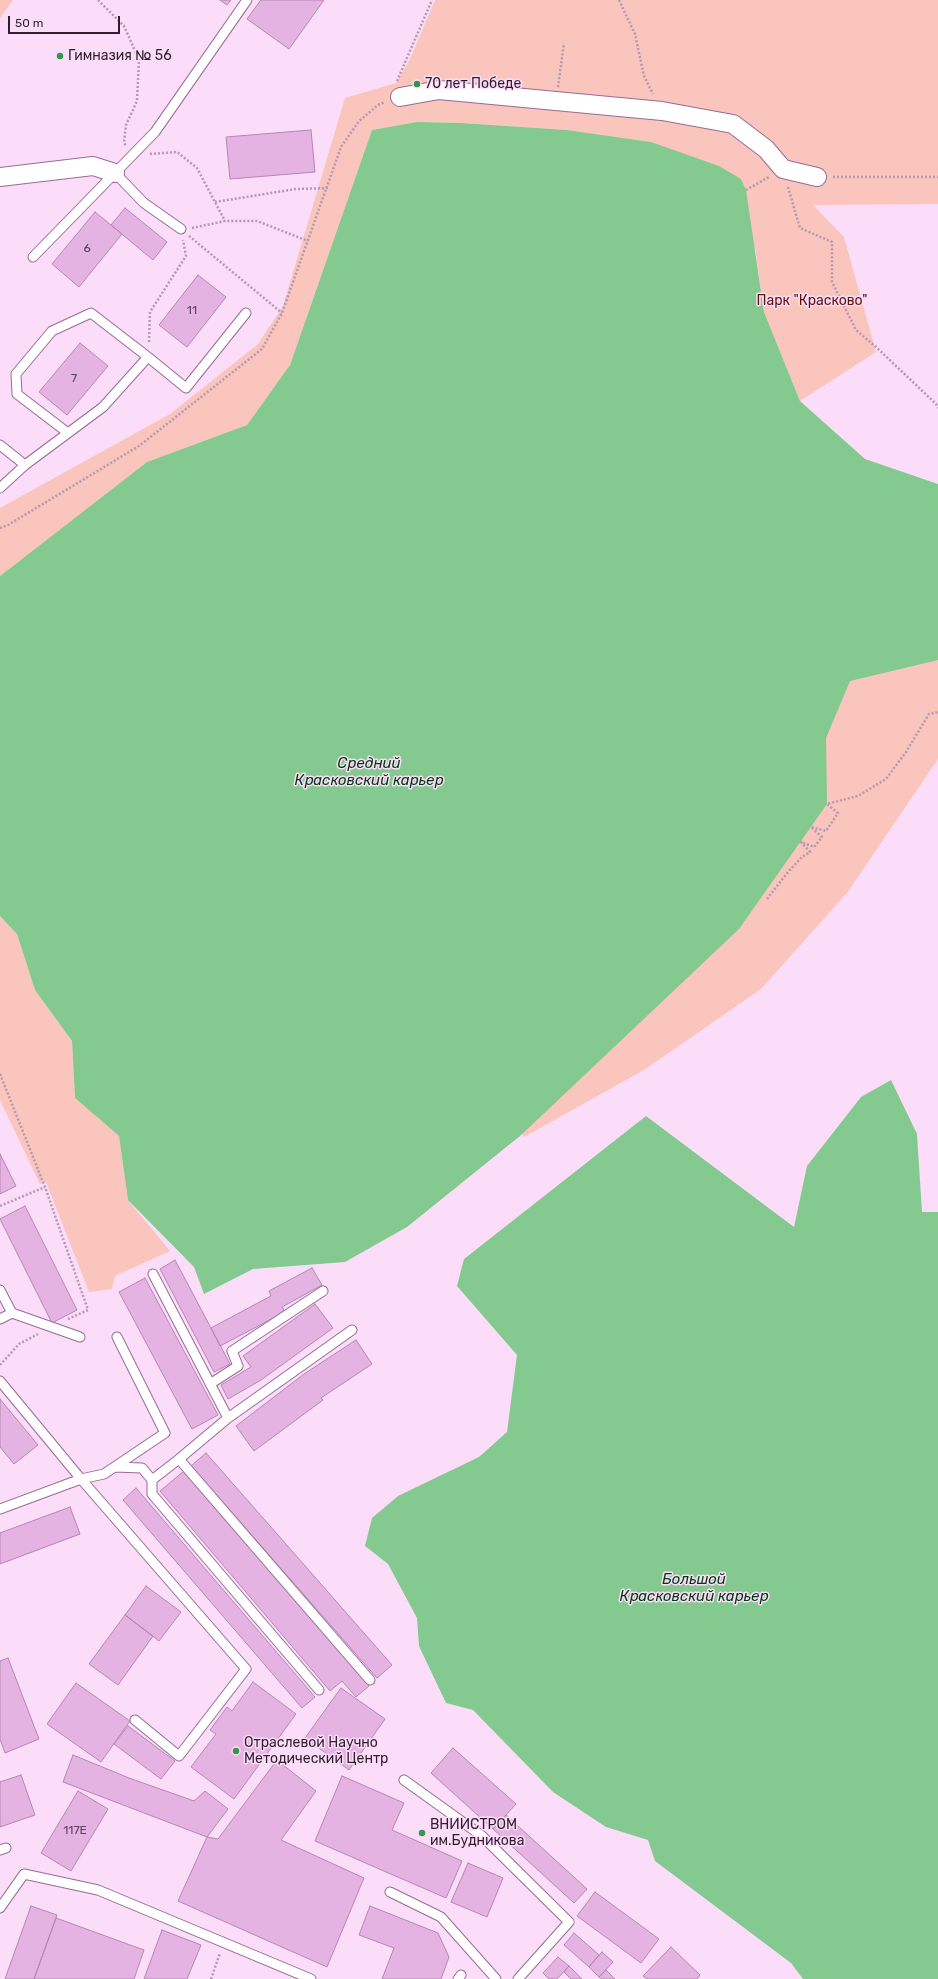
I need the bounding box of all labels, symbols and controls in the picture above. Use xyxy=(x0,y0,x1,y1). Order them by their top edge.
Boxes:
scale bar xyxy=(10,8,122,34)
text: 50 m xyxy=(15,16,43,30)
place label: Гимназия № 56 xyxy=(68,48,172,64)
marker: Гимназия № 56 xyxy=(55,51,65,61)
place label: 70 лет Победе xyxy=(425,76,521,92)
marker: 70 лет Победе xyxy=(412,79,422,89)
house number: 6 xyxy=(83,242,91,256)
park label: Парк "Красково" xyxy=(757,293,867,309)
house number: 11 xyxy=(187,304,197,318)
house number: 7 xyxy=(71,372,77,386)
water label: Средний Красковский карьер xyxy=(295,755,443,790)
water label: Большой Красковский карьер xyxy=(620,1571,768,1606)
place label: Отраслевой Научно Методический Центр xyxy=(244,1735,388,1768)
marker: Отраслевой Научно Методический Центр xyxy=(231,1746,241,1756)
place label: ВНИИСТРОМ им.Будникова xyxy=(430,1817,524,1850)
house number: 117Е xyxy=(63,1824,87,1838)
marker: ВНИИСТРОМ им.Будникова xyxy=(417,1828,427,1838)

